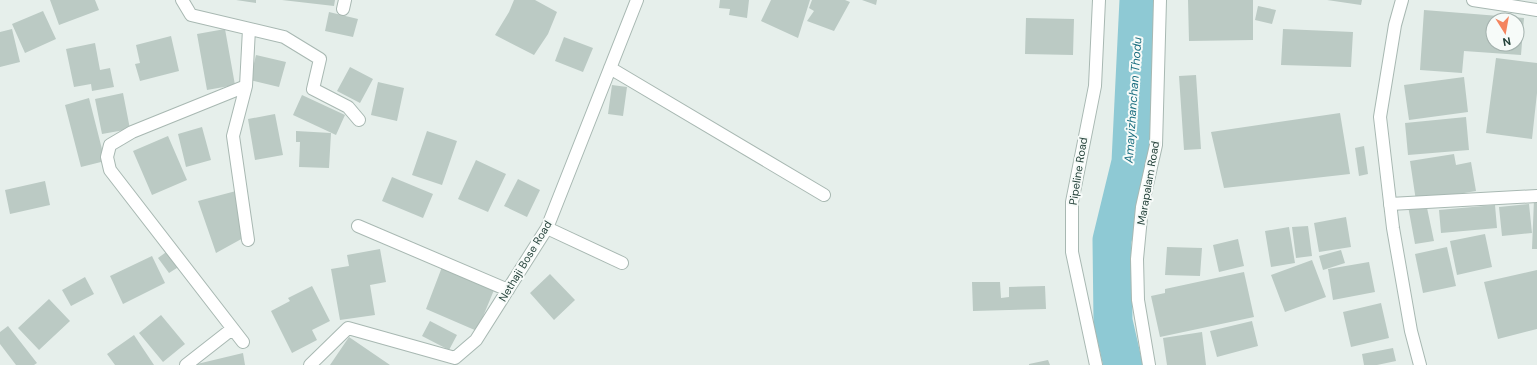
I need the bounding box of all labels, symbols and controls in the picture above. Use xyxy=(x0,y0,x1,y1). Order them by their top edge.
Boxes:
north arrow xyxy=(1485,12,1525,52)
text: N xyxy=(1502,34,1512,49)
water label: Amayizhanchan Thodu xyxy=(1121,36,1145,165)
street label: Pipeline Road xyxy=(1066,136,1090,206)
street label: Marapalam Road xyxy=(1134,140,1162,226)
street label: Nethaji Bose Road xyxy=(495,218,555,304)

